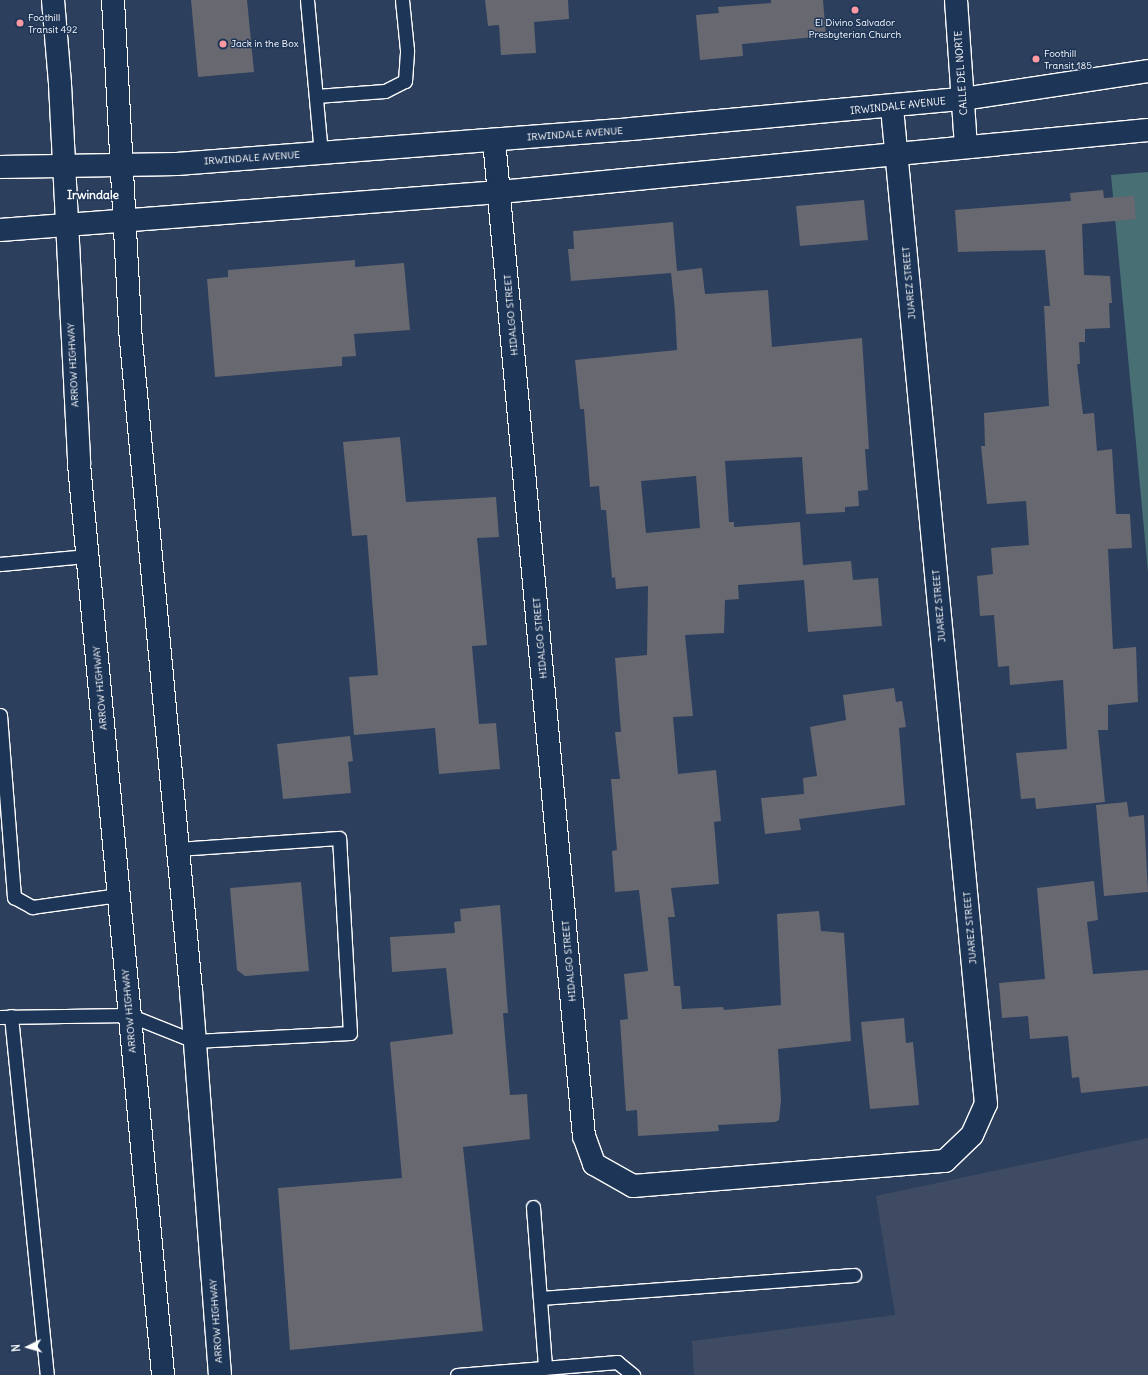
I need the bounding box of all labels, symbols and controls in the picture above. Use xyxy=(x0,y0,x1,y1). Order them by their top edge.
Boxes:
marker: El Divino Salvador Presbyterian Church xyxy=(850,5,860,15)
place label: Foothill Transit 492 xyxy=(28,11,78,34)
place label: El Divino Salvador Presbyterian Church xyxy=(809,16,901,40)
marker: Foothill Transit 492 xyxy=(15,18,25,28)
street label: CALLE DEL NORTE xyxy=(952,30,970,116)
place label: Jack in the Box xyxy=(231,38,299,50)
marker: Jack in the Box xyxy=(218,39,228,49)
place label: Foothill Transit 185 xyxy=(1044,47,1092,70)
marker: Foothill Transit 185 xyxy=(1031,54,1041,64)
street label: IRWINDALE AVENUE xyxy=(850,95,946,117)
street label: IRWINDALE AVENUE xyxy=(527,125,623,143)
street label: IRWINDALE AVENUE xyxy=(204,149,300,167)
district label: Irwindale xyxy=(67,188,119,202)
street label: JUAREZ STREET xyxy=(900,246,918,320)
street label: HIDALGO STREET xyxy=(501,274,521,356)
street label: ARROW HIGHWAY xyxy=(65,323,81,407)
street label: JUAREZ STREET xyxy=(930,569,948,643)
street label: HIDALGO STREET xyxy=(530,597,550,679)
street label: ARROW HIGHWAY xyxy=(90,645,110,731)
street label: JUAREZ STREET xyxy=(961,891,979,965)
street label: HIDALGO STREET xyxy=(559,920,579,1002)
street label: ARROW HIGHWAY xyxy=(119,968,139,1054)
street label: ARROW HIGHWAY xyxy=(207,1278,225,1364)
north arrow xyxy=(8,1327,48,1367)
text: N xyxy=(9,1344,23,1352)

